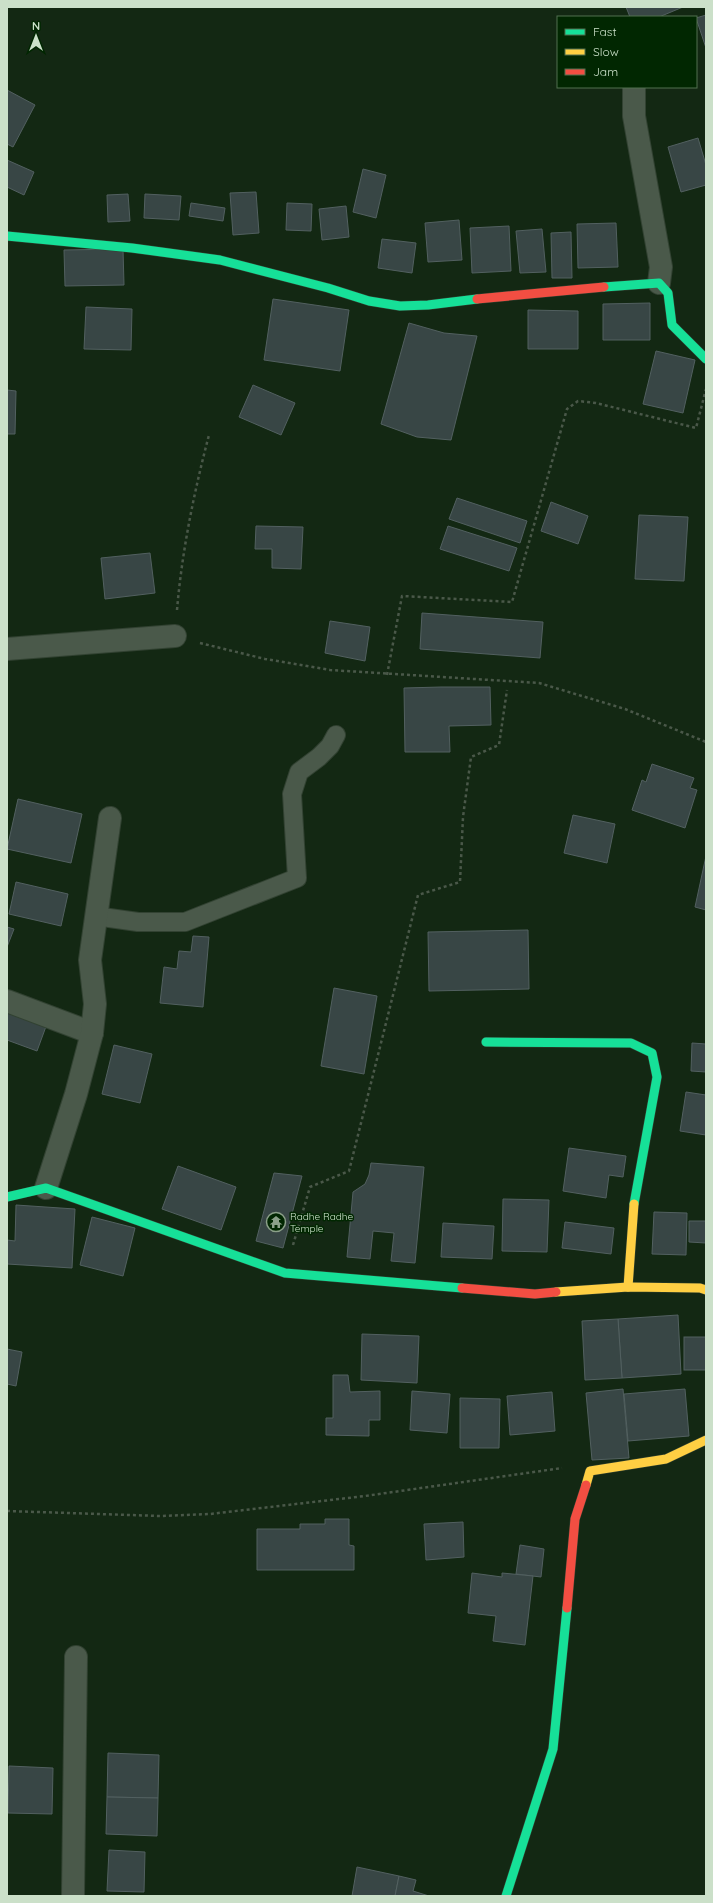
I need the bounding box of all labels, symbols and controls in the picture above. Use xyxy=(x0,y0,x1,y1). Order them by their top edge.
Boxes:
north arrow xyxy=(16,16,56,56)
legend xyxy=(557,16,697,88)
text: N xyxy=(32,19,40,33)
text: Fast xyxy=(593,24,617,39)
text: Slow xyxy=(593,44,619,59)
text: Jam xyxy=(593,64,618,79)
place label: Radhe Radhe Temple xyxy=(290,1210,353,1235)
temple icon: Radhe Radhe Temple xyxy=(265,1211,287,1233)

